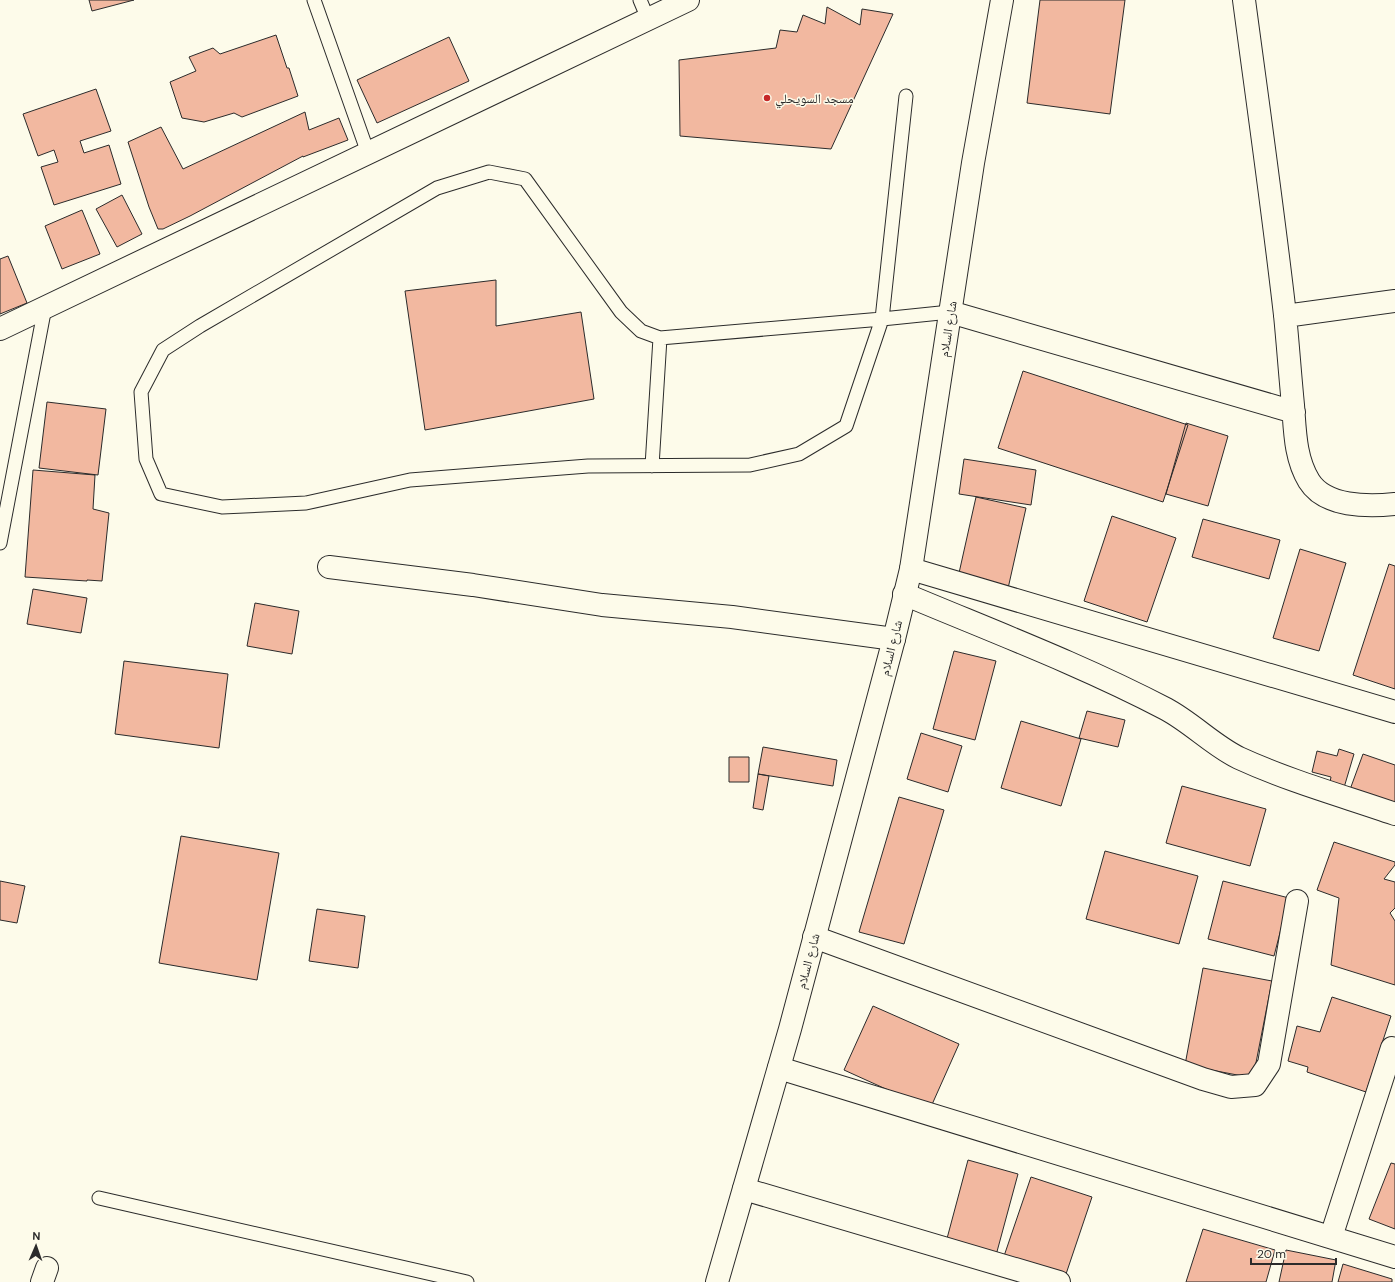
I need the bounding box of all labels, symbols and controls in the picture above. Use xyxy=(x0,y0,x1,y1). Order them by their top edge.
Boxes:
place label: مسجد السويحلي xyxy=(775,90,854,109)
marker: مسجد السويحلي xyxy=(762,93,772,103)
street label: شارع السلام xyxy=(935,300,962,359)
street label: شارع السلام xyxy=(876,618,907,678)
street label: شارع السلام xyxy=(792,931,825,991)
north arrow xyxy=(16,1226,56,1266)
text: N xyxy=(32,1229,41,1243)
scale bar xyxy=(1251,1240,1336,1266)
text: 20 m xyxy=(1257,1246,1286,1262)

